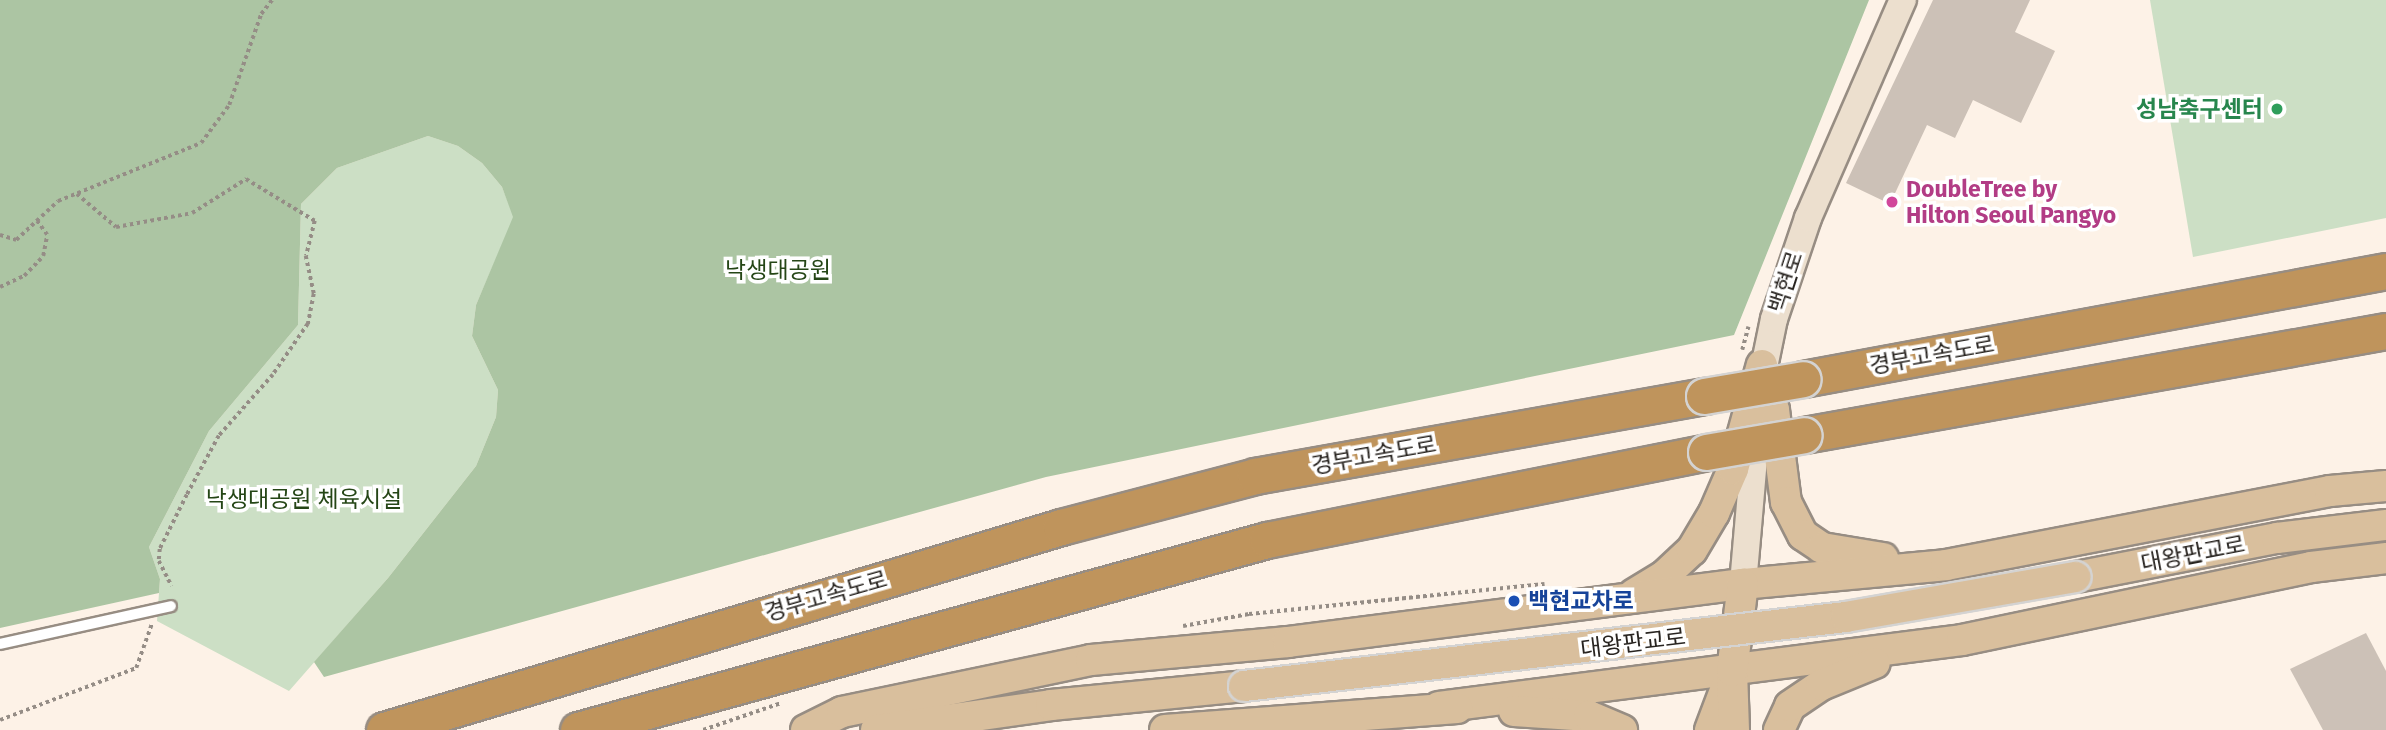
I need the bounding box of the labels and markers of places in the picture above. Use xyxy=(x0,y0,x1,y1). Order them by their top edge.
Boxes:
place label: 성남축구센터 xyxy=(2136,95,2263,123)
marker: 성남축구센터 xyxy=(2269,101,2285,117)
place label: DoubleTree by Hilton Seoul Pangyo xyxy=(1906,175,2116,229)
marker: DoubleTree by Hilton Seoul Pangyo xyxy=(1884,194,1900,210)
place label: 백현교차로 xyxy=(1528,587,1634,615)
marker: 백현교차로 xyxy=(1506,593,1522,609)

